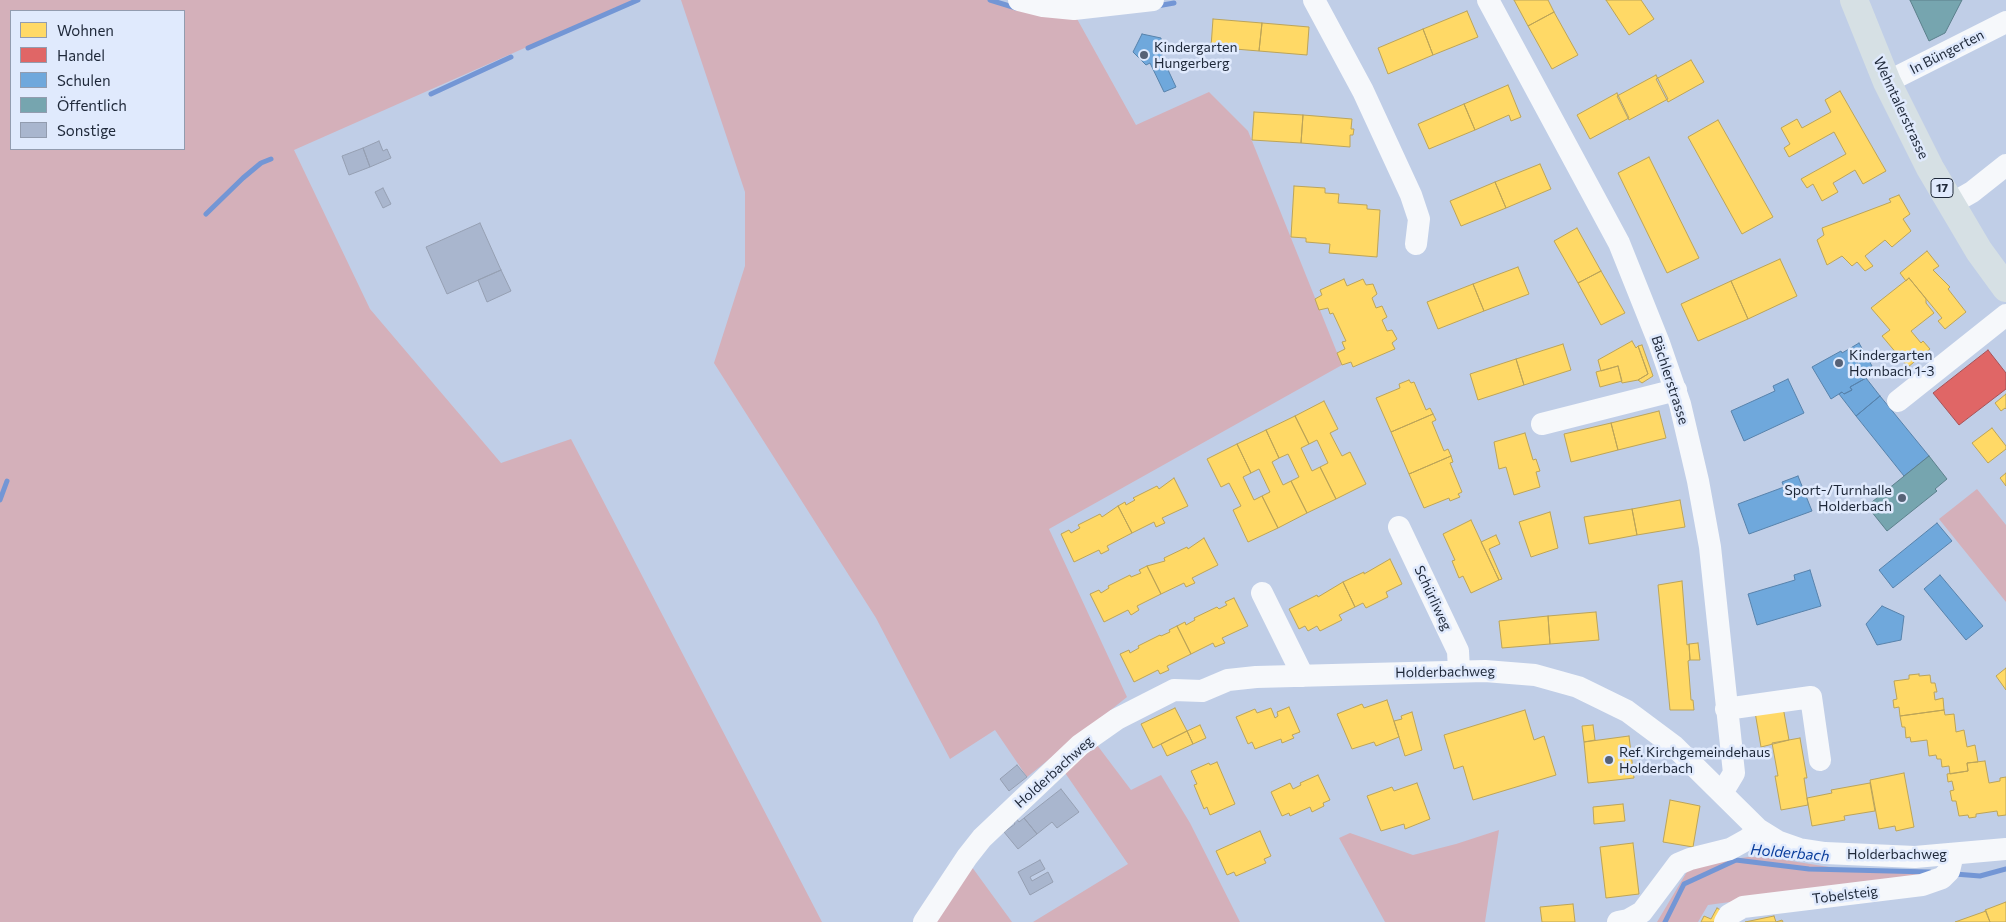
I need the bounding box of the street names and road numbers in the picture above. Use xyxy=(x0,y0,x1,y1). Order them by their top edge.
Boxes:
street label: In Büngerten xyxy=(1907,26,1987,78)
street label: Wehntalerstrasse xyxy=(1870,54,1932,162)
road number: 17 xyxy=(1931,178,1953,198)
street label: Bächlerstrasse xyxy=(1648,333,1692,427)
street label: Schürliweg xyxy=(1411,563,1455,633)
street label: Holderbachweg xyxy=(1395,663,1495,681)
street label: Holderbachweg xyxy=(1011,732,1097,812)
street label: Holderbachweg xyxy=(1847,846,1947,862)
street label: Tobelsteig xyxy=(1811,883,1879,907)

